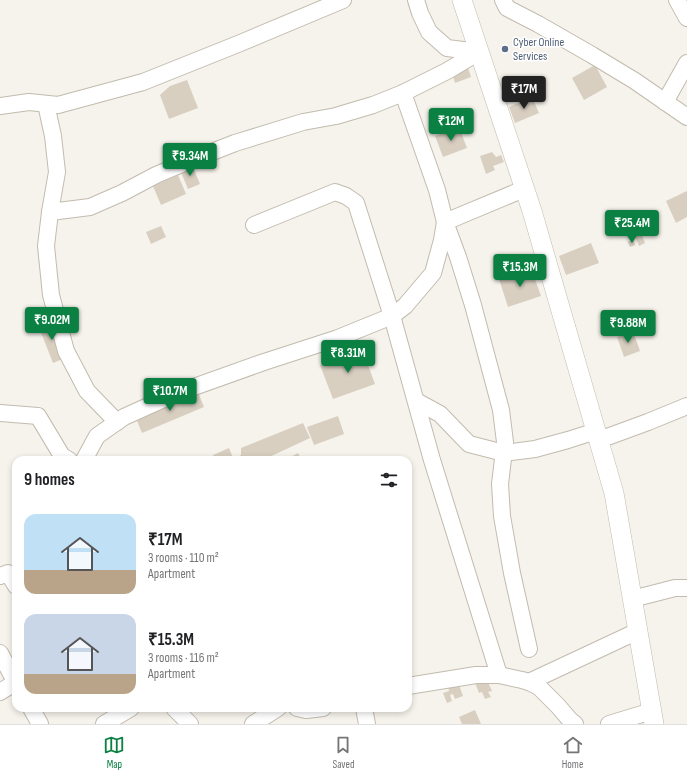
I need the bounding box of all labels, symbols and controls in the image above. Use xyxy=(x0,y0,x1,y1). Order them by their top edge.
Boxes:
place label: Cyber Online Services xyxy=(513,35,564,64)
marker: Cyber Online Services xyxy=(500,44,510,54)
pin: ₹17M xyxy=(500,76,548,110)
text: ₹17M xyxy=(511,81,537,97)
pin: ₹12M xyxy=(427,108,475,142)
text: ₹12M xyxy=(438,113,464,129)
pin: ₹9.34M xyxy=(157,143,223,177)
text: ₹9.34M xyxy=(172,148,208,164)
pin: ₹25.4M xyxy=(599,210,665,244)
text: ₹25.4M xyxy=(614,215,650,231)
pin: ₹15.3M xyxy=(487,254,553,288)
text: ₹15.3M xyxy=(502,259,538,275)
pin: ₹9.02M xyxy=(19,307,85,341)
pin: ₹9.88M xyxy=(595,310,661,344)
text: ₹9.02M xyxy=(34,312,70,328)
text: ₹9.88M xyxy=(610,315,646,331)
pin: ₹8.31M xyxy=(315,340,381,374)
text: ₹8.31M xyxy=(330,345,366,361)
pin: ₹10.7M xyxy=(137,378,203,412)
text: ₹10.7M xyxy=(153,383,187,399)
icon: filters xyxy=(378,469,400,491)
text: 9 homes xyxy=(24,470,75,490)
icon: home xyxy=(56,530,104,578)
text: ₹17M xyxy=(148,530,182,550)
text: 3 rooms · 110 m² xyxy=(148,550,219,566)
text: Apartment xyxy=(148,566,195,582)
icon: home xyxy=(56,630,104,678)
text: ₹15.3M xyxy=(148,630,194,650)
text: 3 rooms · 116 m² xyxy=(148,650,219,666)
text: Apartment xyxy=(148,666,195,682)
tab: Map xyxy=(103,734,125,771)
tab: Saved xyxy=(332,734,355,771)
tab: Home xyxy=(562,734,584,771)

